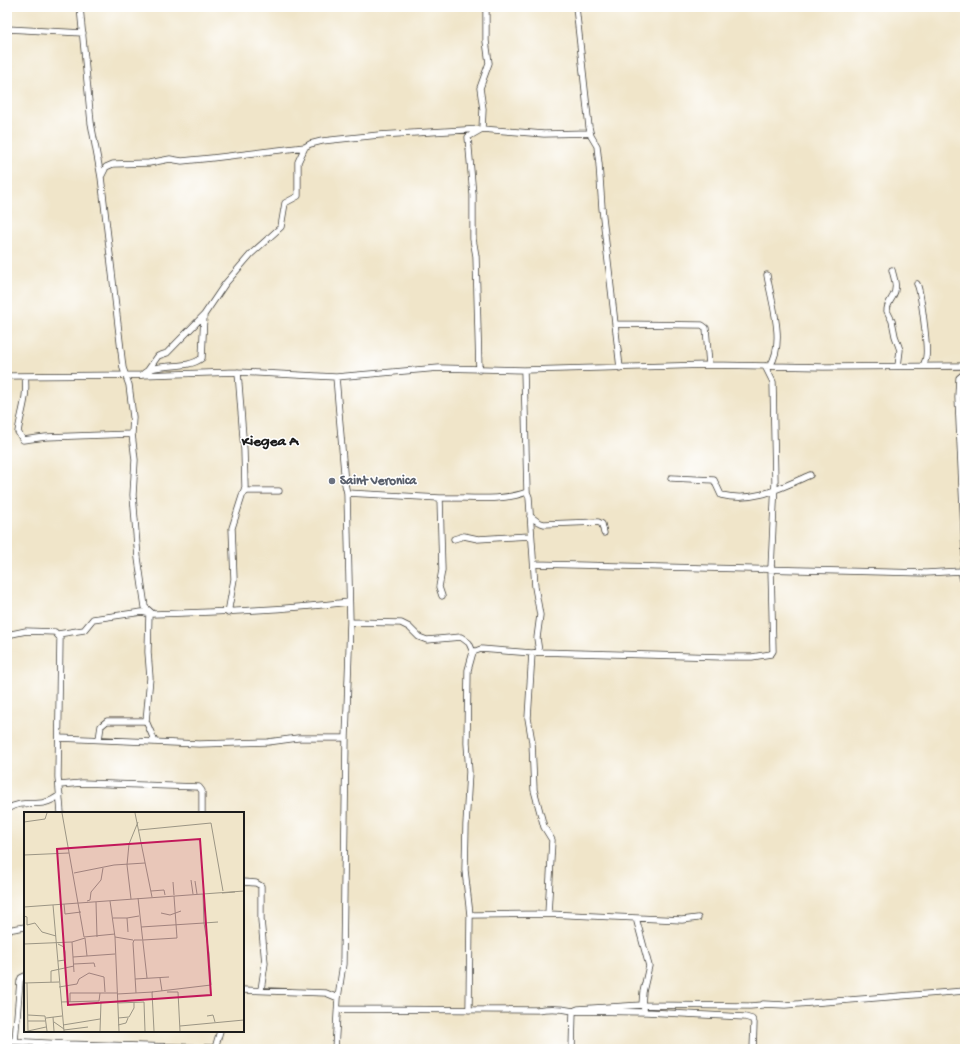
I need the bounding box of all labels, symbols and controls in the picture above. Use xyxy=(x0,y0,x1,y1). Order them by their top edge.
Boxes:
district label: Kiegea A xyxy=(241,433,299,451)
place label: Saint Veronica xyxy=(340,474,417,489)
marker: Saint Veronica xyxy=(327,476,337,486)
inset map xyxy=(24,812,244,1032)

